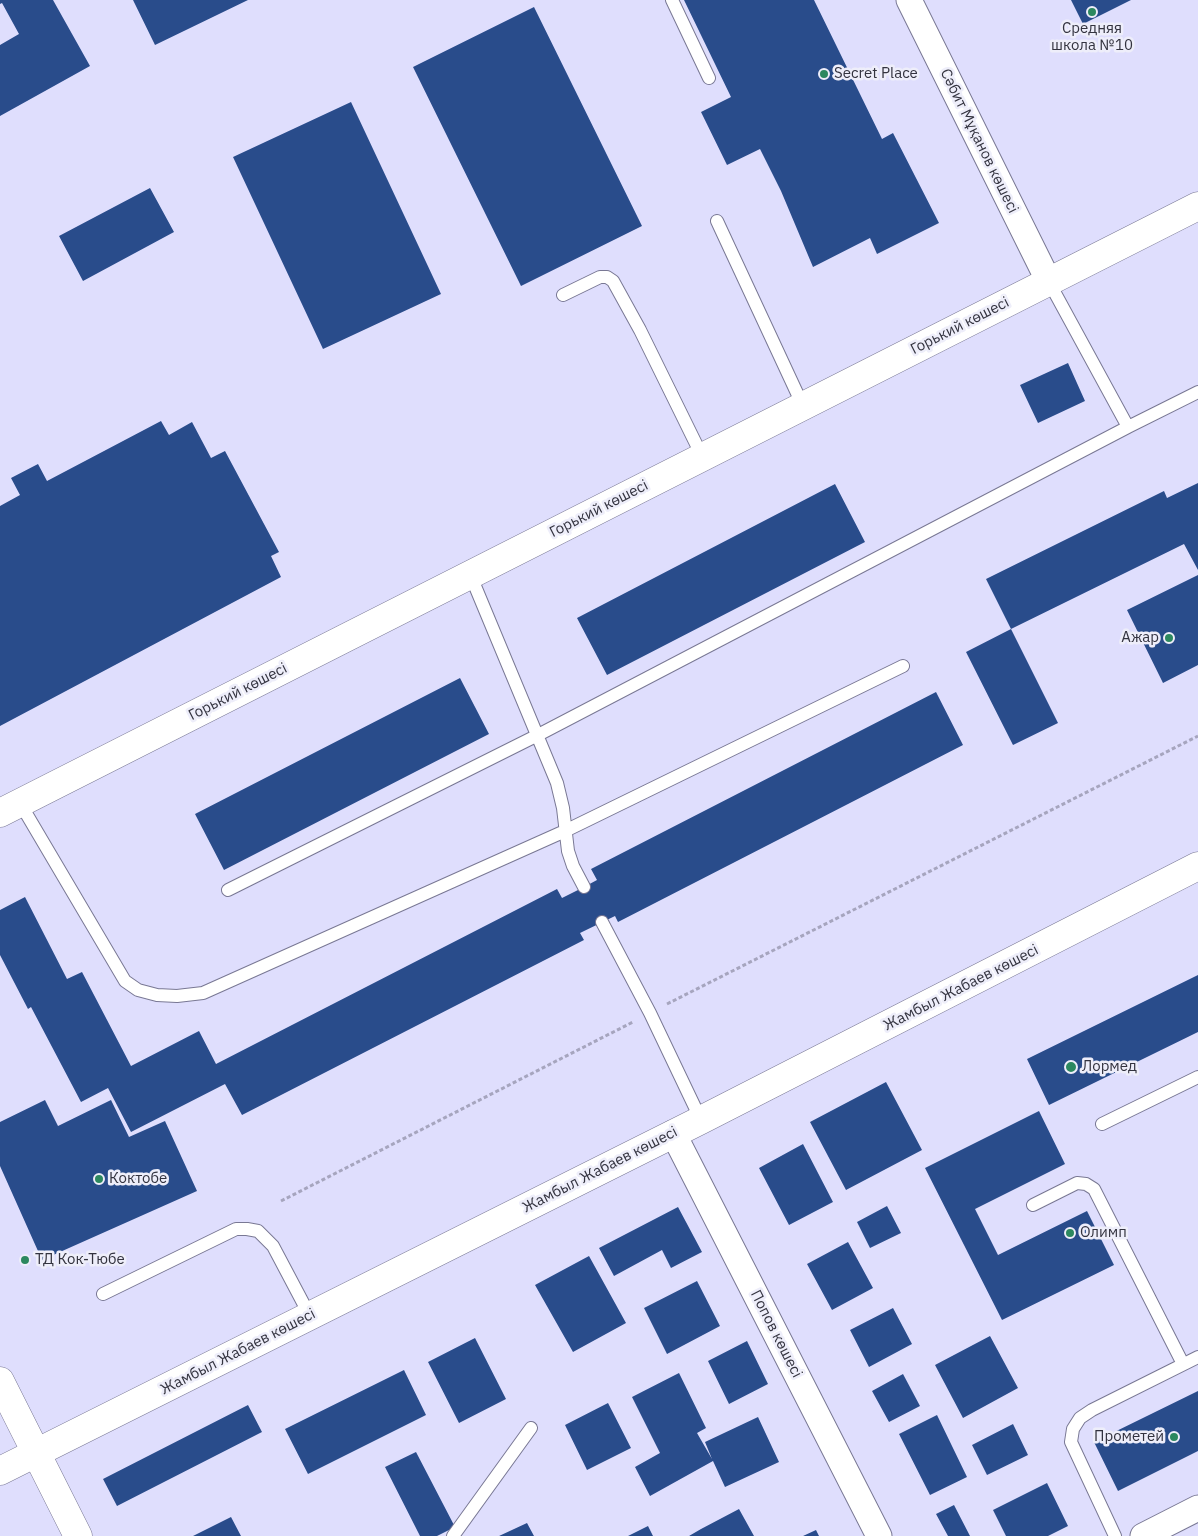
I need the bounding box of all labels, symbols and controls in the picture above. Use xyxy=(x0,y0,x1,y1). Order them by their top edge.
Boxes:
marker: Средняя школа №10 xyxy=(1086,6,1098,18)
place label: Средняя школа №10 xyxy=(1051,20,1133,55)
place label: Secret Place xyxy=(834,65,918,83)
street label: Сәбит Мұқанов көшесі xyxy=(936,66,1022,216)
marker: Secret Place xyxy=(818,68,830,80)
street label: Горький көшесі xyxy=(908,293,1012,359)
street label: Горький көшесі xyxy=(547,476,651,542)
place label: Ажар xyxy=(1121,629,1159,647)
marker: Ажар xyxy=(1163,632,1175,644)
street label: Горький көшесі xyxy=(186,659,290,725)
street label: Жамбыл Жабаев көшесі xyxy=(880,941,1042,1035)
place label: Лормед xyxy=(1082,1058,1137,1076)
marker: Лормед xyxy=(1064,1060,1078,1074)
street label: Жамбыл Жабаев көшесі xyxy=(519,1123,681,1217)
place label: Коктобе xyxy=(109,1170,167,1188)
marker: Коктобе xyxy=(93,1173,105,1185)
place label: Олимп xyxy=(1080,1224,1127,1242)
marker: Олимп xyxy=(1064,1227,1076,1239)
place label: ТД Кок-Тюбе xyxy=(35,1251,125,1269)
marker: ТД Кок-Тюбе xyxy=(19,1254,31,1266)
street label: Попов көшесі xyxy=(746,1287,806,1381)
street label: Жамбыл Жабаев көшесі xyxy=(157,1305,319,1399)
place label: Прометей xyxy=(1094,1428,1164,1446)
marker: Прометей xyxy=(1168,1431,1180,1443)

